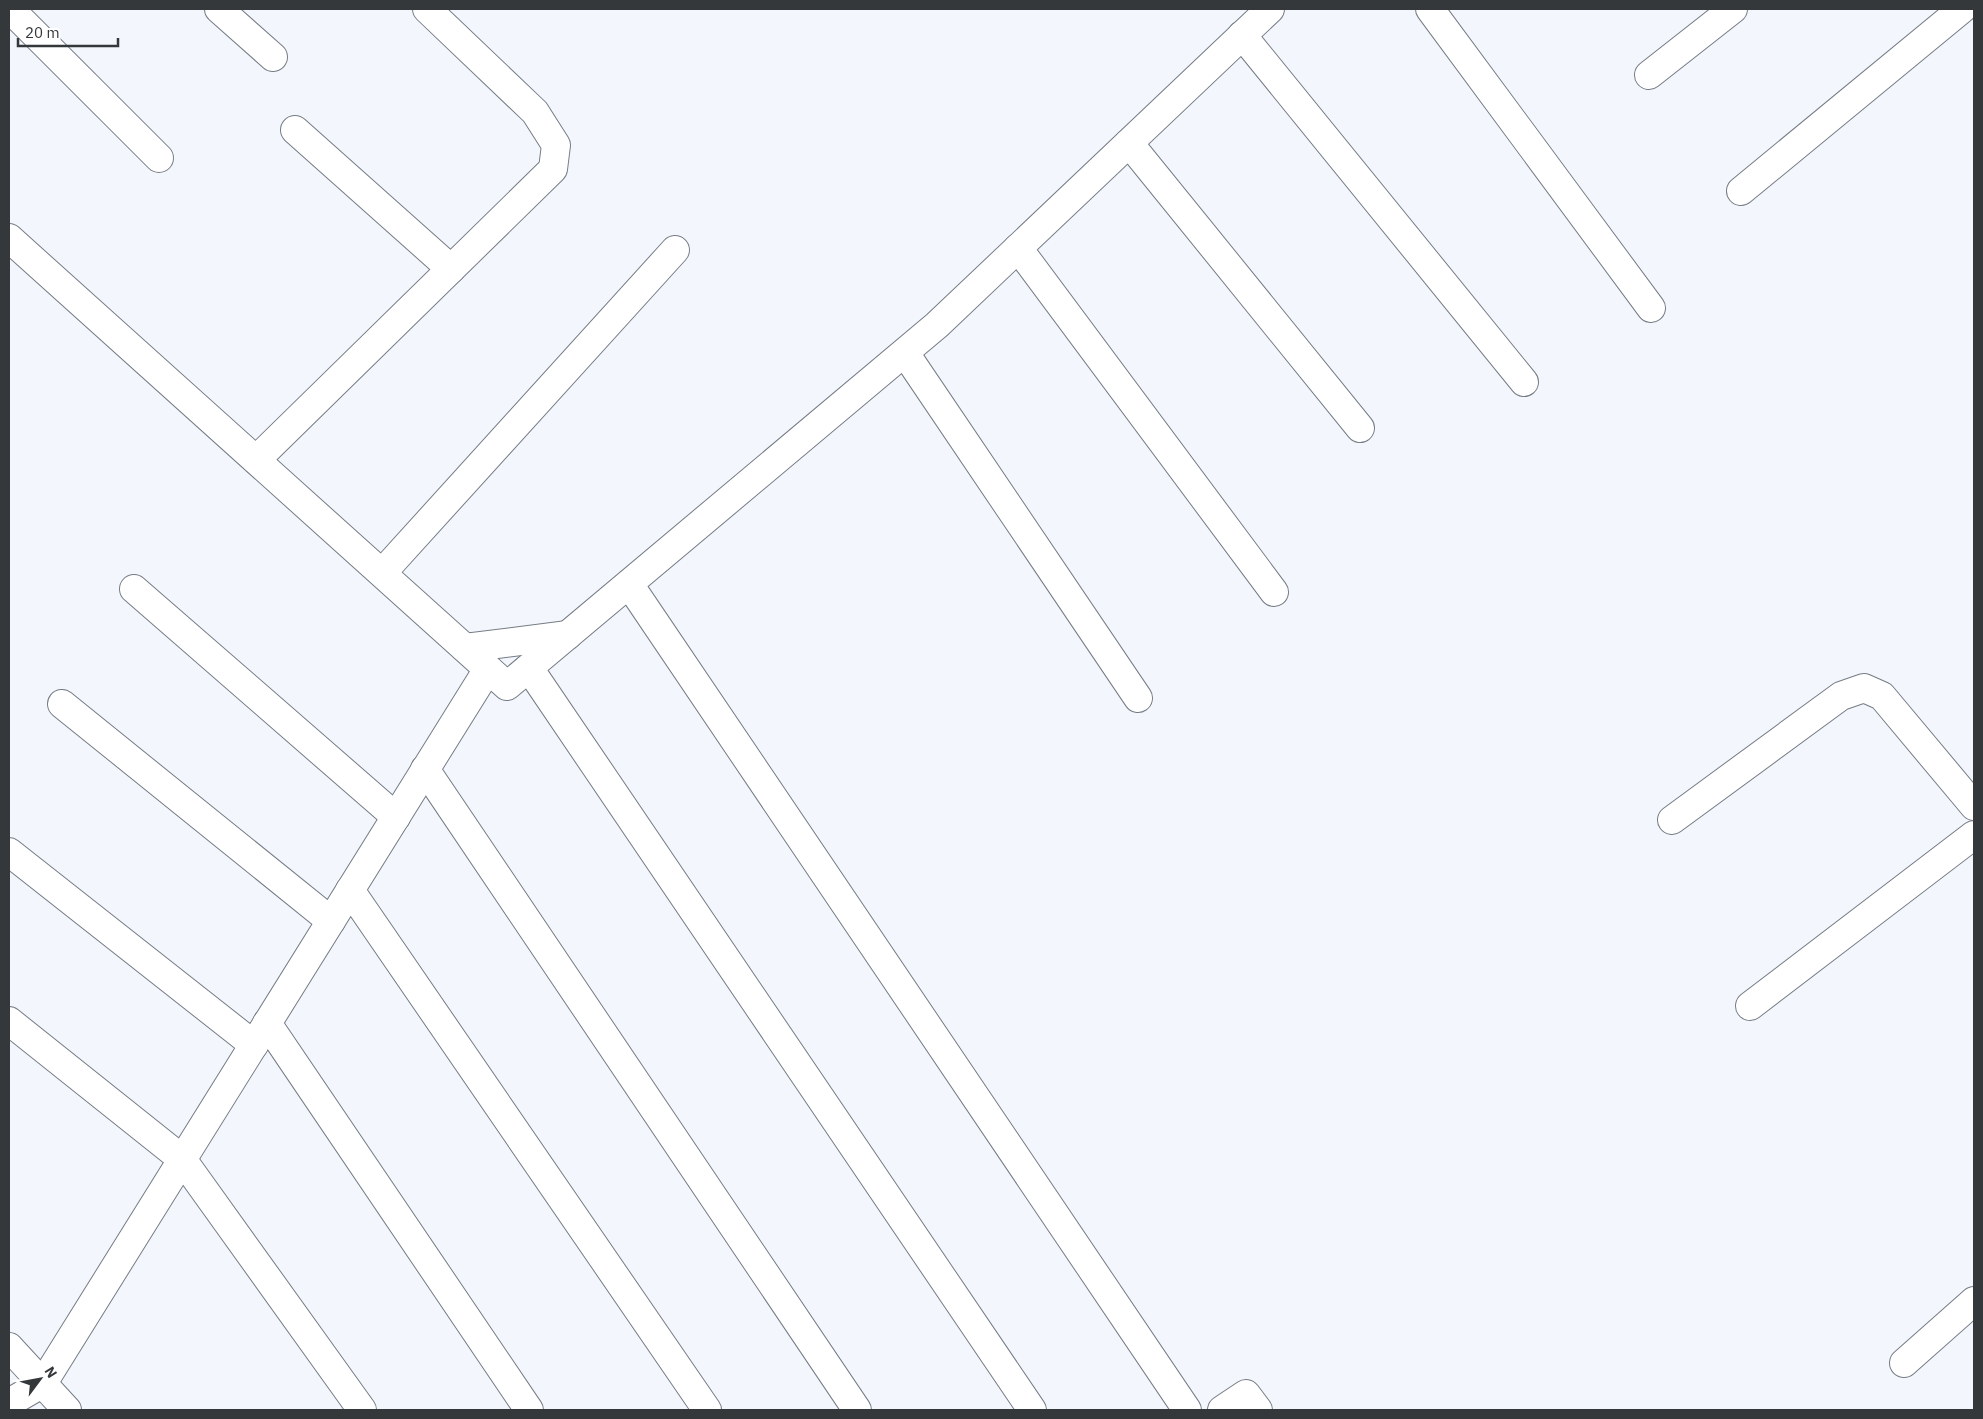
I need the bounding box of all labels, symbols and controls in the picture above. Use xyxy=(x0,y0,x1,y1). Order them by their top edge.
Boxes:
scale bar xyxy=(18,15,118,47)
text: 20 m xyxy=(25,23,60,42)
north arrow xyxy=(15,1354,65,1404)
text: N xyxy=(41,1363,61,1381)

